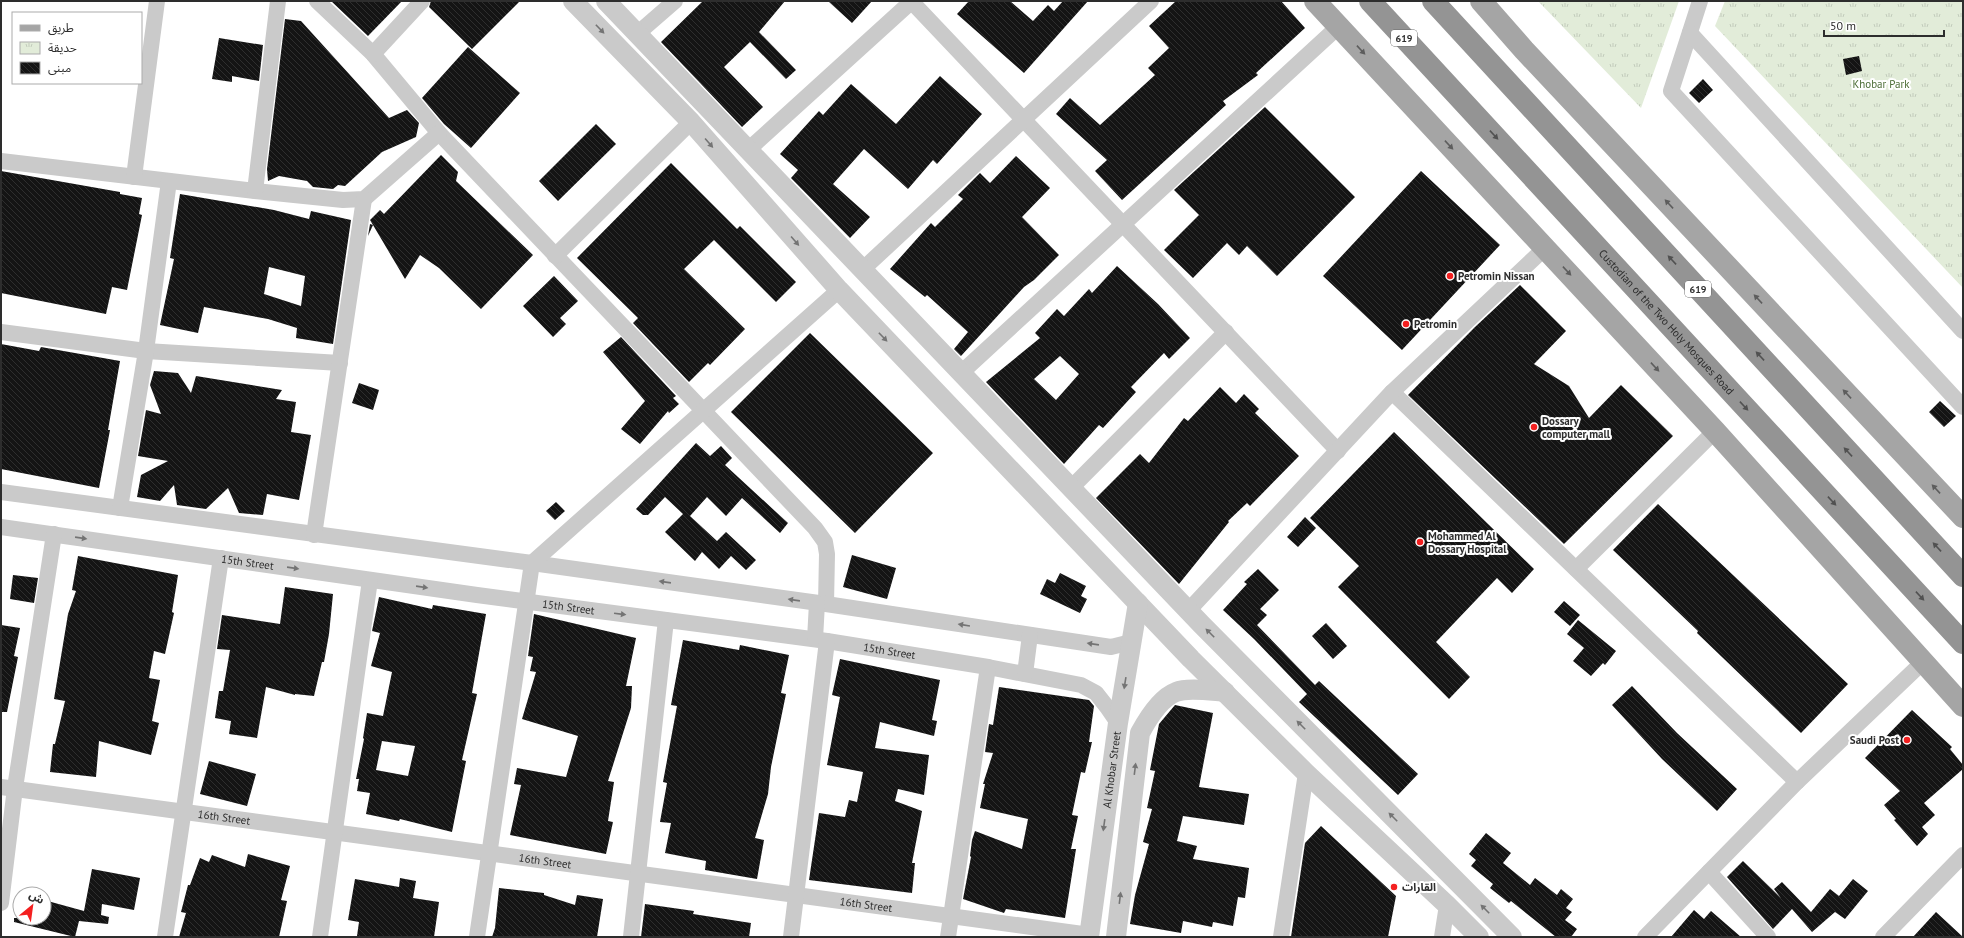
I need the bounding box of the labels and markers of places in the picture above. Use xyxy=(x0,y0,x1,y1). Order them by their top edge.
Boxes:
place label: Petromin Nissan xyxy=(1458,269,1535,283)
marker: Petromin Nissan xyxy=(1445,271,1455,281)
place label: Petromin xyxy=(1414,317,1457,331)
marker: Petromin xyxy=(1401,319,1411,329)
place label: Dossary computer mall xyxy=(1542,414,1611,441)
marker: Dossary computer mall xyxy=(1529,422,1539,432)
place label: Mohammed Al Dossary Hospital xyxy=(1428,529,1507,556)
marker: Mohammed Al Dossary Hospital xyxy=(1415,537,1425,547)
place label: Saudi Post xyxy=(1850,733,1899,747)
marker: Saudi Post xyxy=(1902,735,1912,745)
place label: القارات xyxy=(1402,880,1436,894)
marker: القارات xyxy=(1389,882,1399,892)

